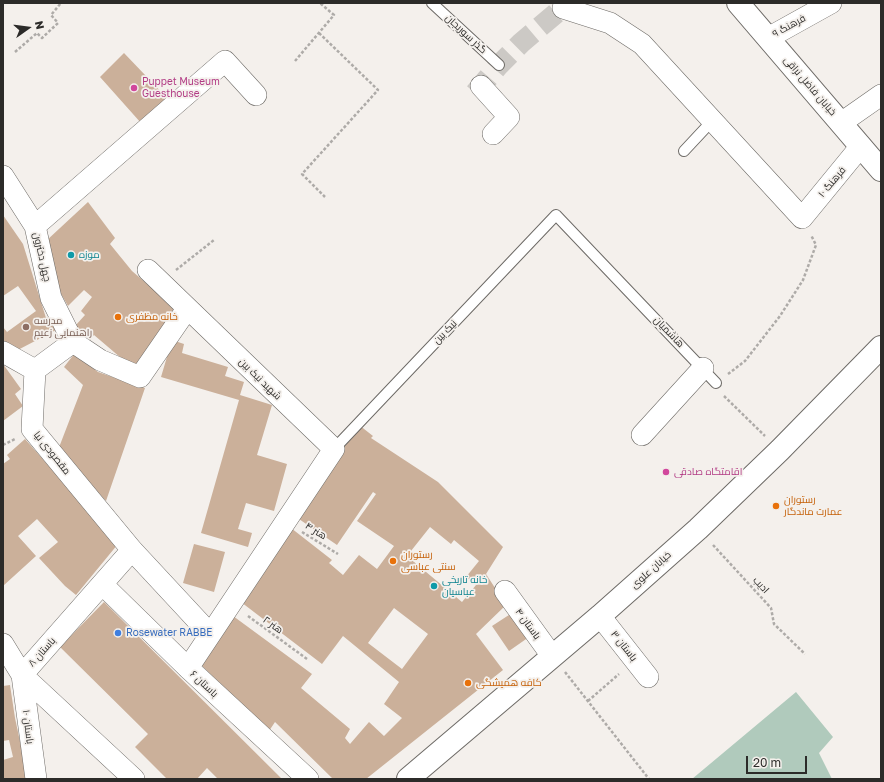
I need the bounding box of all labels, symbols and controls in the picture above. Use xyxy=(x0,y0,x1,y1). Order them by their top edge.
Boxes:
north arrow xyxy=(8,8,48,48)
street label: گذر سوریجان xyxy=(443,12,489,56)
street label: فرهنگ ۹ xyxy=(770,12,808,40)
text: N xyxy=(33,19,47,31)
street label: خیابان فاضل نراقی xyxy=(781,54,839,118)
place label: Puppet Museum Guesthouse xyxy=(142,76,220,100)
marker: Puppet Museum Guesthouse xyxy=(129,83,139,93)
street label: فرهنگ ۱۰ xyxy=(816,164,848,200)
street label: چهل دخترون xyxy=(31,231,53,283)
place label: موزه xyxy=(79,249,100,261)
marker: موزه xyxy=(66,250,76,260)
place label: خانه مظفری xyxy=(126,311,178,323)
marker: خانه مظفری xyxy=(113,312,123,322)
street label: هاشمیان xyxy=(651,314,687,350)
place label: مدرسه راهنمایی زعیم xyxy=(34,315,92,338)
street label: نیک بین xyxy=(431,317,459,347)
marker: مدرسه راهنمایی زعیم xyxy=(21,322,31,332)
street label: شهید نیک بین xyxy=(236,356,284,402)
street label: مقصودی نیا xyxy=(31,429,73,477)
place label: اقامتگاه صادقی xyxy=(674,466,742,478)
marker: اقامتگاه صادقی xyxy=(661,467,671,477)
place label: رستوران عمارت ماندگار xyxy=(784,494,842,518)
marker: رستوران عمارت ماندگار xyxy=(771,501,781,511)
street label: هنر ۴ xyxy=(303,520,329,542)
place label: رستوران سنتی عباسی xyxy=(401,549,455,572)
street label: خیابان علوی xyxy=(628,549,674,591)
marker: رستوران سنتی عباسی xyxy=(388,556,398,566)
place label: خانه تاریخی عباسیان xyxy=(442,574,487,598)
street label: ادیب xyxy=(750,574,772,596)
marker: خانه تاریخی عباسیان xyxy=(429,581,439,591)
street label: باستان ۴ xyxy=(513,606,543,642)
street label: هنر ۲ xyxy=(261,614,285,636)
place label: Rosewater RABBE xyxy=(126,627,212,639)
marker: Rosewater RABBE xyxy=(113,628,123,638)
street label: باستان ۳ xyxy=(608,628,640,664)
street label: باستان ۸ xyxy=(26,635,58,669)
street label: باستان ۶ xyxy=(188,668,220,700)
place label: کافه همیشگی xyxy=(476,677,542,689)
marker: کافه همیشگی xyxy=(463,678,473,688)
street label: باستان ۱۰ xyxy=(20,709,36,745)
scale bar xyxy=(748,748,809,774)
text: 20 m xyxy=(753,755,781,770)

